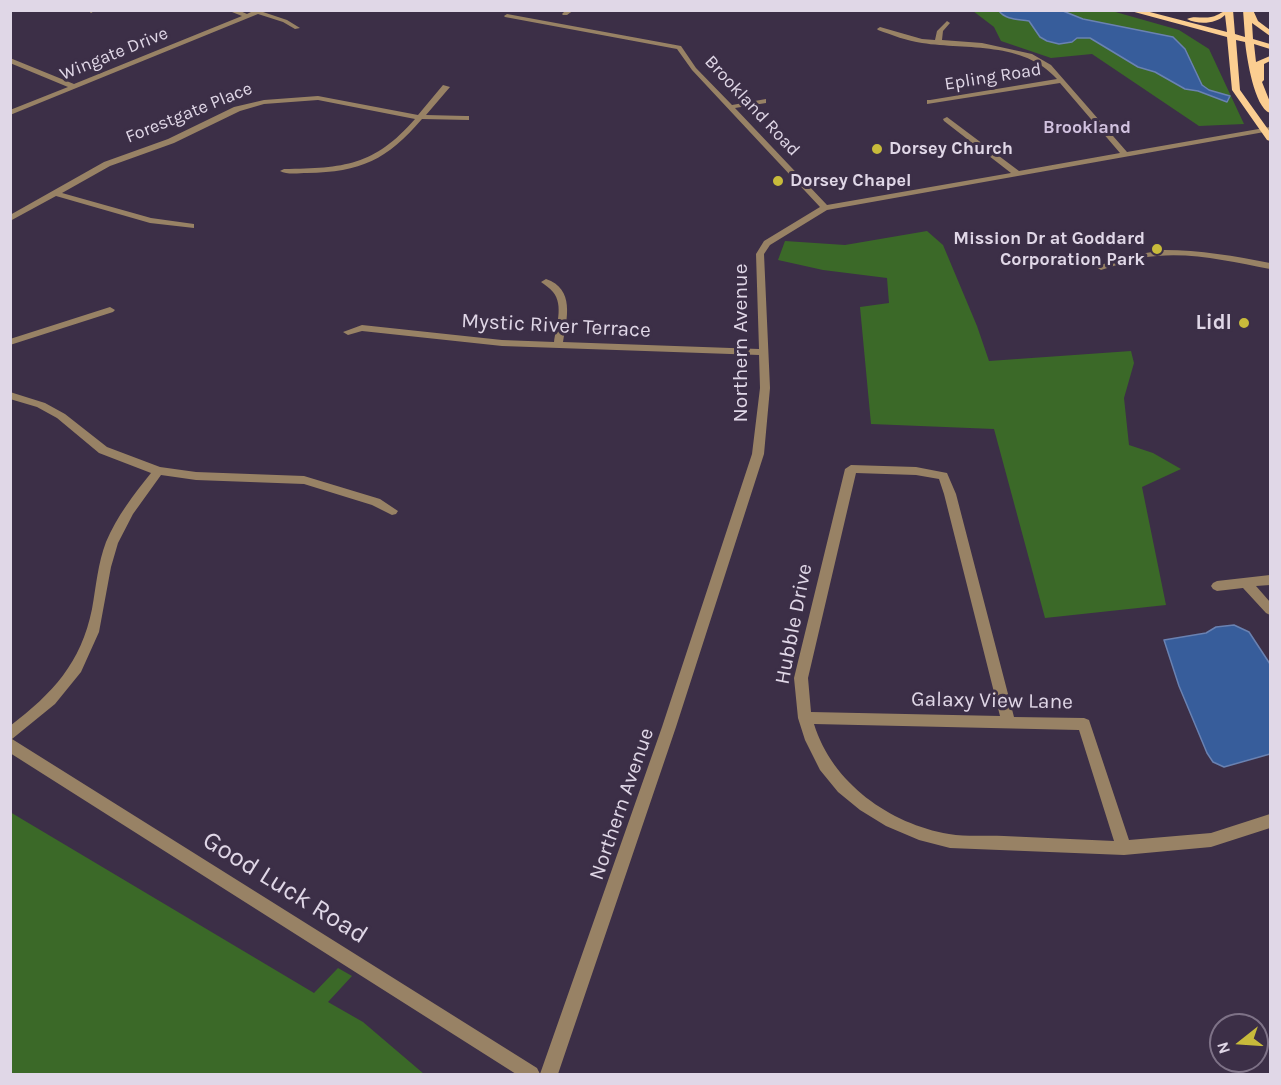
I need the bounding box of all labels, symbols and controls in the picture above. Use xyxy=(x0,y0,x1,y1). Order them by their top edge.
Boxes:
street label: Wingate Drive xyxy=(57,23,171,85)
street label: Brookland Road xyxy=(700,51,804,161)
street label: Epling Road xyxy=(943,59,1043,95)
street label: Forestgate Place xyxy=(123,78,255,148)
district label: Brookland xyxy=(1043,117,1131,139)
place label: Dorsey Church xyxy=(889,138,1013,160)
marker: Dorsey Church xyxy=(870,142,884,156)
place label: Dorsey Chapel xyxy=(790,170,911,192)
marker: Dorsey Chapel xyxy=(771,174,785,188)
place label: Mission Dr at Goddard Corporation Park xyxy=(953,228,1145,270)
marker: Mission Dr at Goddard Corporation Park xyxy=(1150,242,1164,256)
street label: Northern Avenue xyxy=(728,263,754,423)
street label: Mystic River Terrace xyxy=(461,308,651,344)
place label: Lidl xyxy=(1195,310,1232,336)
marker: Lidl xyxy=(1237,316,1251,330)
street label: Hubble Drive xyxy=(770,562,818,686)
street label: Galaxy View Lane xyxy=(911,687,1073,715)
street label: Northern Avenue xyxy=(584,725,660,883)
street label: Good Luck Road xyxy=(197,825,373,951)
north arrow xyxy=(1209,1013,1269,1073)
text: N xyxy=(1212,1040,1234,1056)

